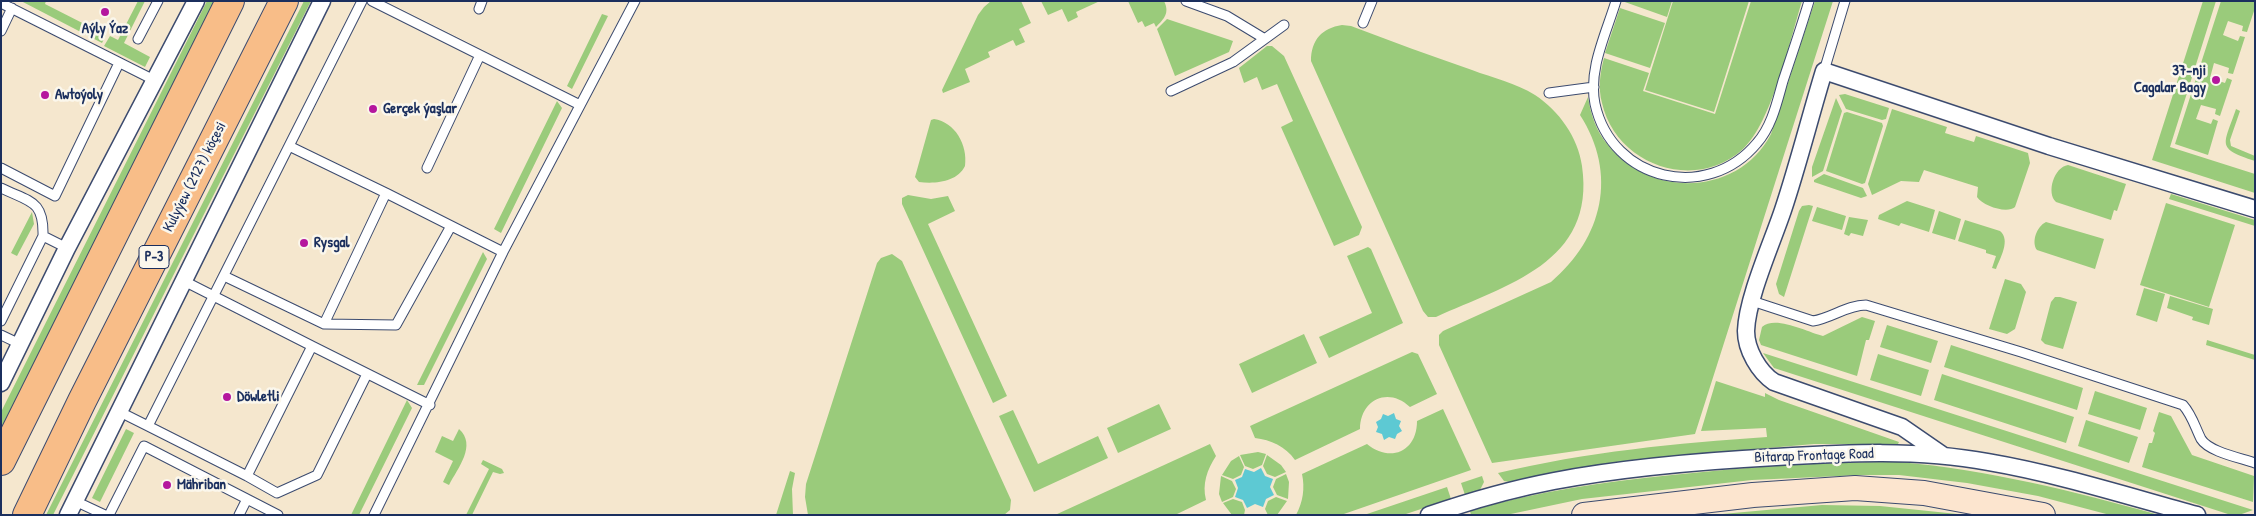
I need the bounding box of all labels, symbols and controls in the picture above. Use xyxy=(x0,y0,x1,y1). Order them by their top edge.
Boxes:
marker: Aýly Ýaz xyxy=(99,6,111,18)
place label: Aýly Ýaz xyxy=(82,20,128,38)
place label: 37-nji Cagalar Bagy xyxy=(2134,62,2206,97)
marker: 37-nji Cagalar Bagy xyxy=(2210,74,2222,86)
place label: Awtoýoly xyxy=(55,86,103,104)
marker: Awtoýoly xyxy=(39,89,51,101)
place label: Gerçek ýaşlar xyxy=(383,100,457,118)
marker: Gerçek ýaşlar xyxy=(367,103,379,115)
street label: Kulyýew (2127) köçesi xyxy=(160,119,230,235)
place label: Rysgal xyxy=(314,234,349,252)
marker: Rysgal xyxy=(298,237,310,249)
road number: P-3 xyxy=(139,246,169,268)
place label: Döwletli xyxy=(237,388,280,406)
marker: Döwletli xyxy=(221,391,233,403)
street label: Bitarap Frontage Road xyxy=(1754,445,1874,467)
place label: Mähriban xyxy=(177,476,226,494)
marker: Mähriban xyxy=(161,479,173,491)

